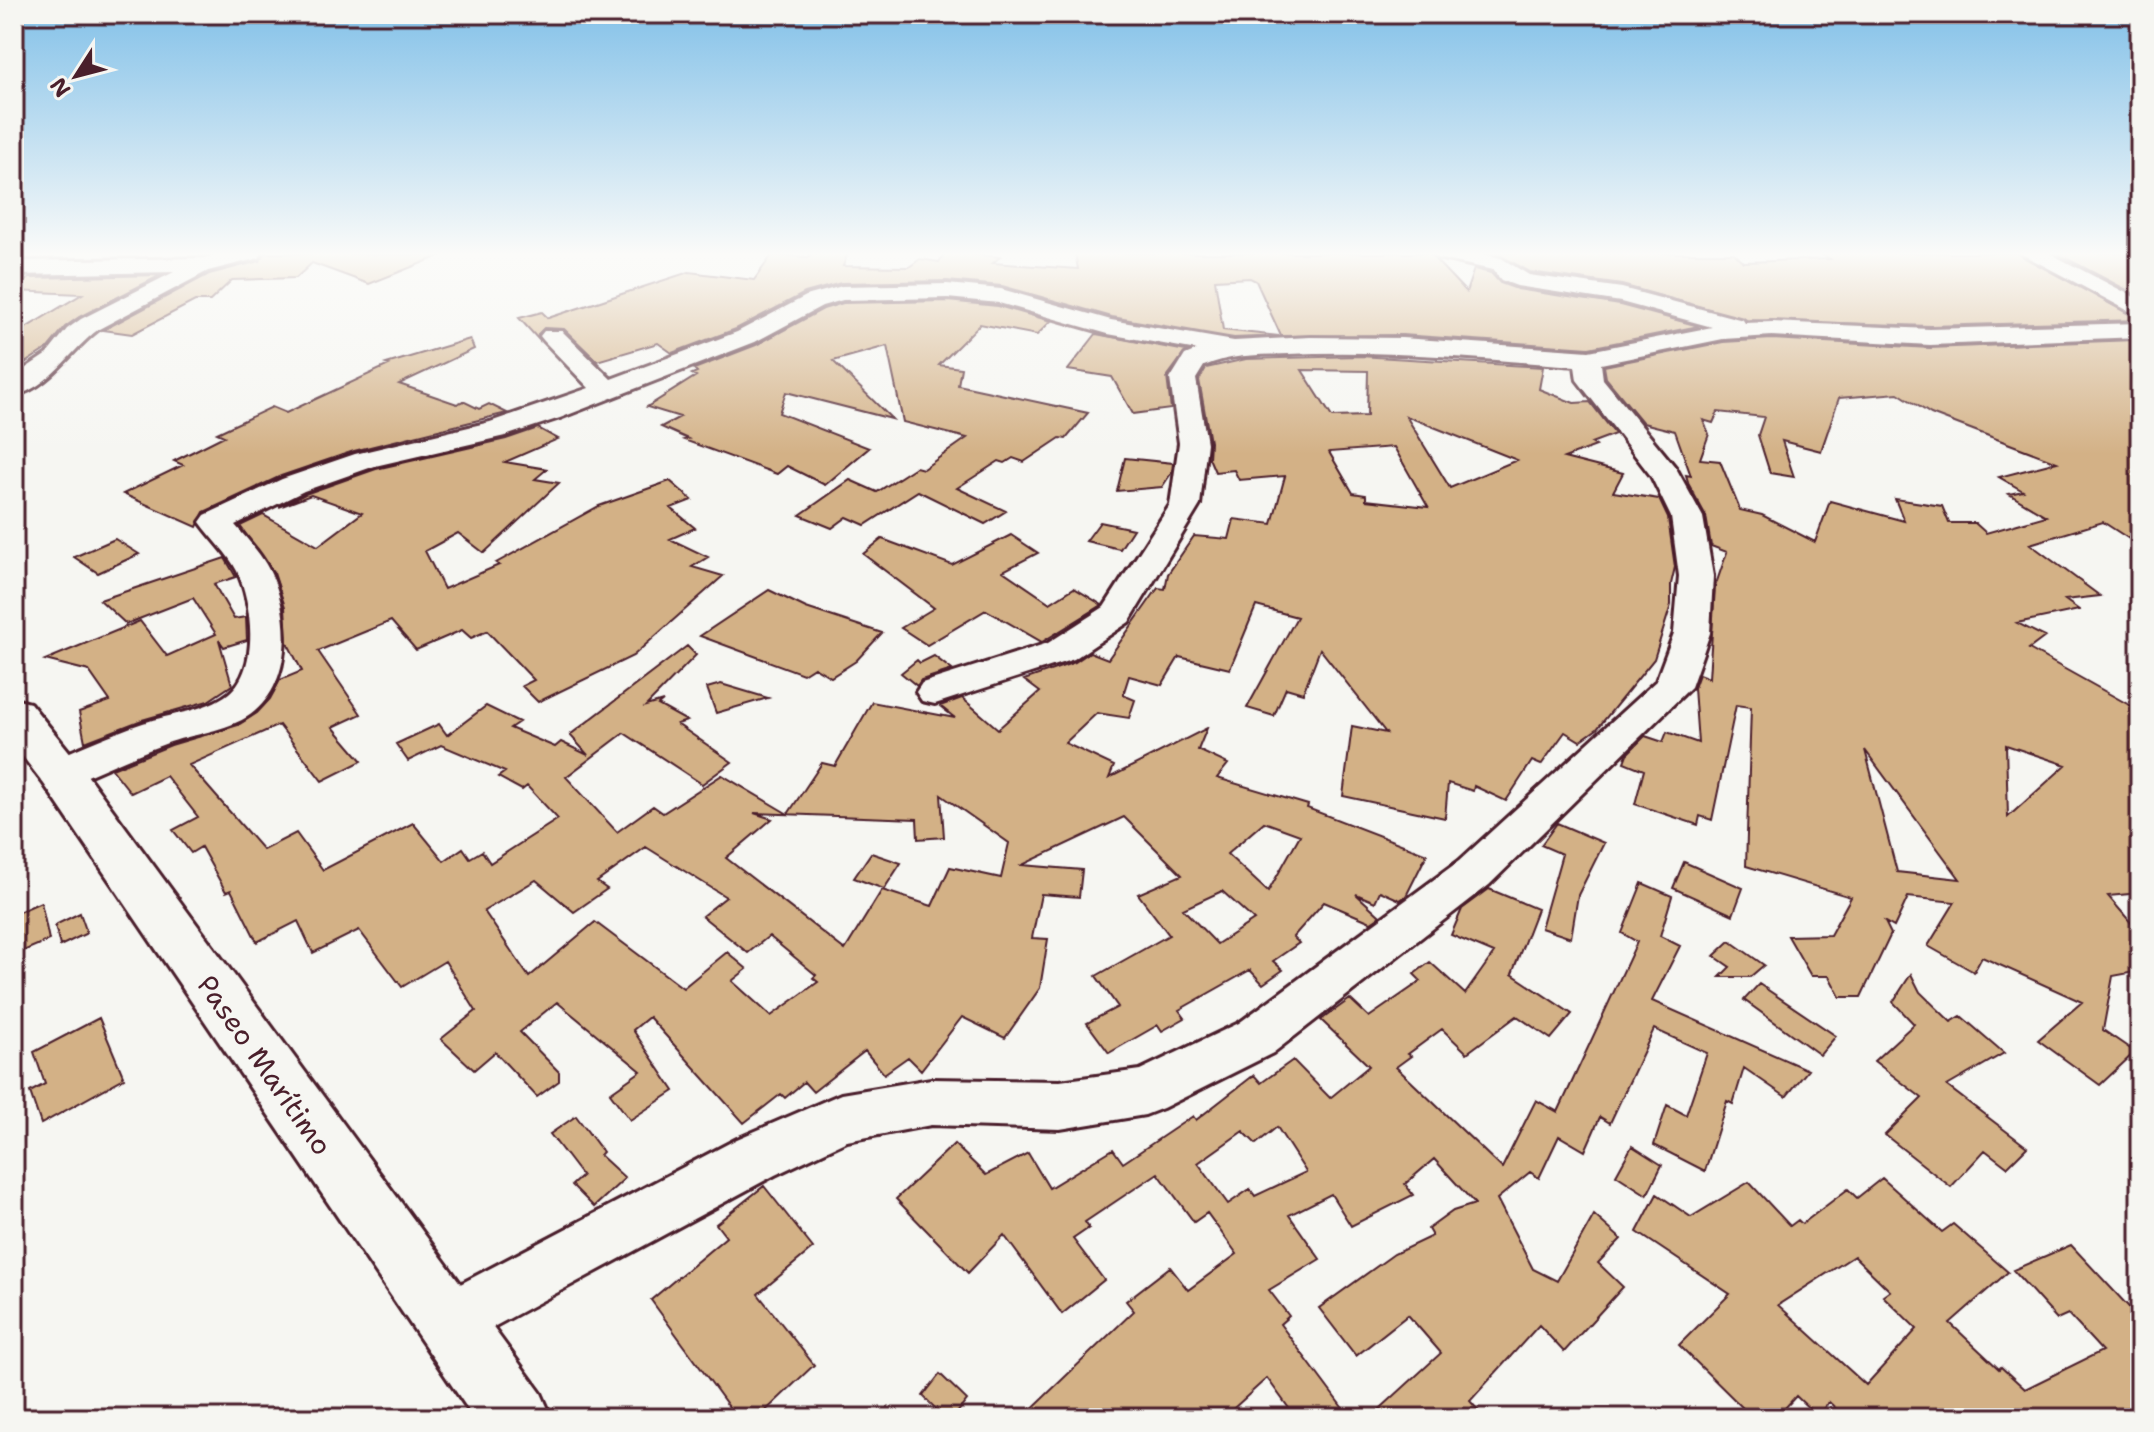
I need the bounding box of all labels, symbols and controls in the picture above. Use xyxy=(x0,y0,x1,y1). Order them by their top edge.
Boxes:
north arrow xyxy=(36,36,116,116)
text: N xyxy=(43,72,77,103)
street label: Paseo Marítimo xyxy=(189,967,341,1163)

